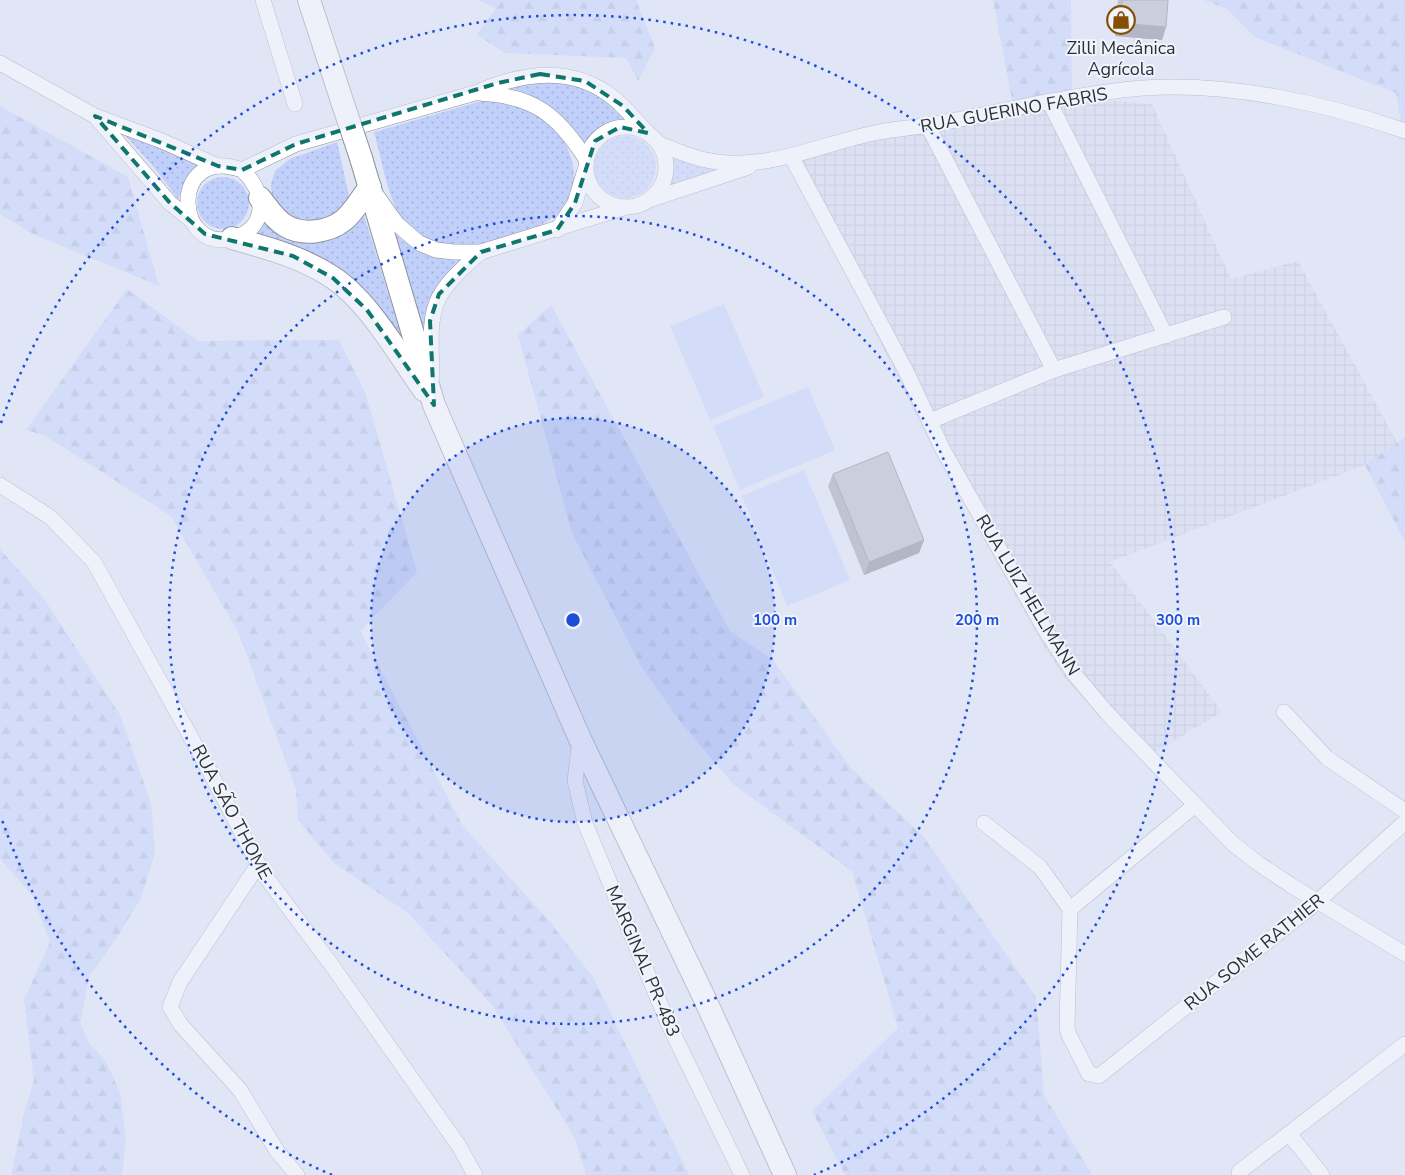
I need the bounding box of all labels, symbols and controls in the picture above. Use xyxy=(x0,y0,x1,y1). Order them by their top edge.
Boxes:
shop icon: Zilli Mecânica Agrícola xyxy=(1106,5,1136,35)
place label: Zilli Mecânica Agrícola xyxy=(1066,36,1176,81)
street label: RUA GUERINO FABRIS xyxy=(918,82,1110,138)
street label: RUA LUIZ HELLMANN xyxy=(970,510,1086,680)
text: 100 m xyxy=(753,610,797,630)
text: 200 m xyxy=(955,610,999,630)
text: 300 m xyxy=(1156,610,1200,630)
centre of rings xyxy=(564,611,582,629)
street label: RUA SÃO THOME xyxy=(186,740,278,884)
street label: MARGINAL PR-483 xyxy=(600,882,686,1040)
street label: RUA SOME RATHIER xyxy=(1179,888,1329,1016)

